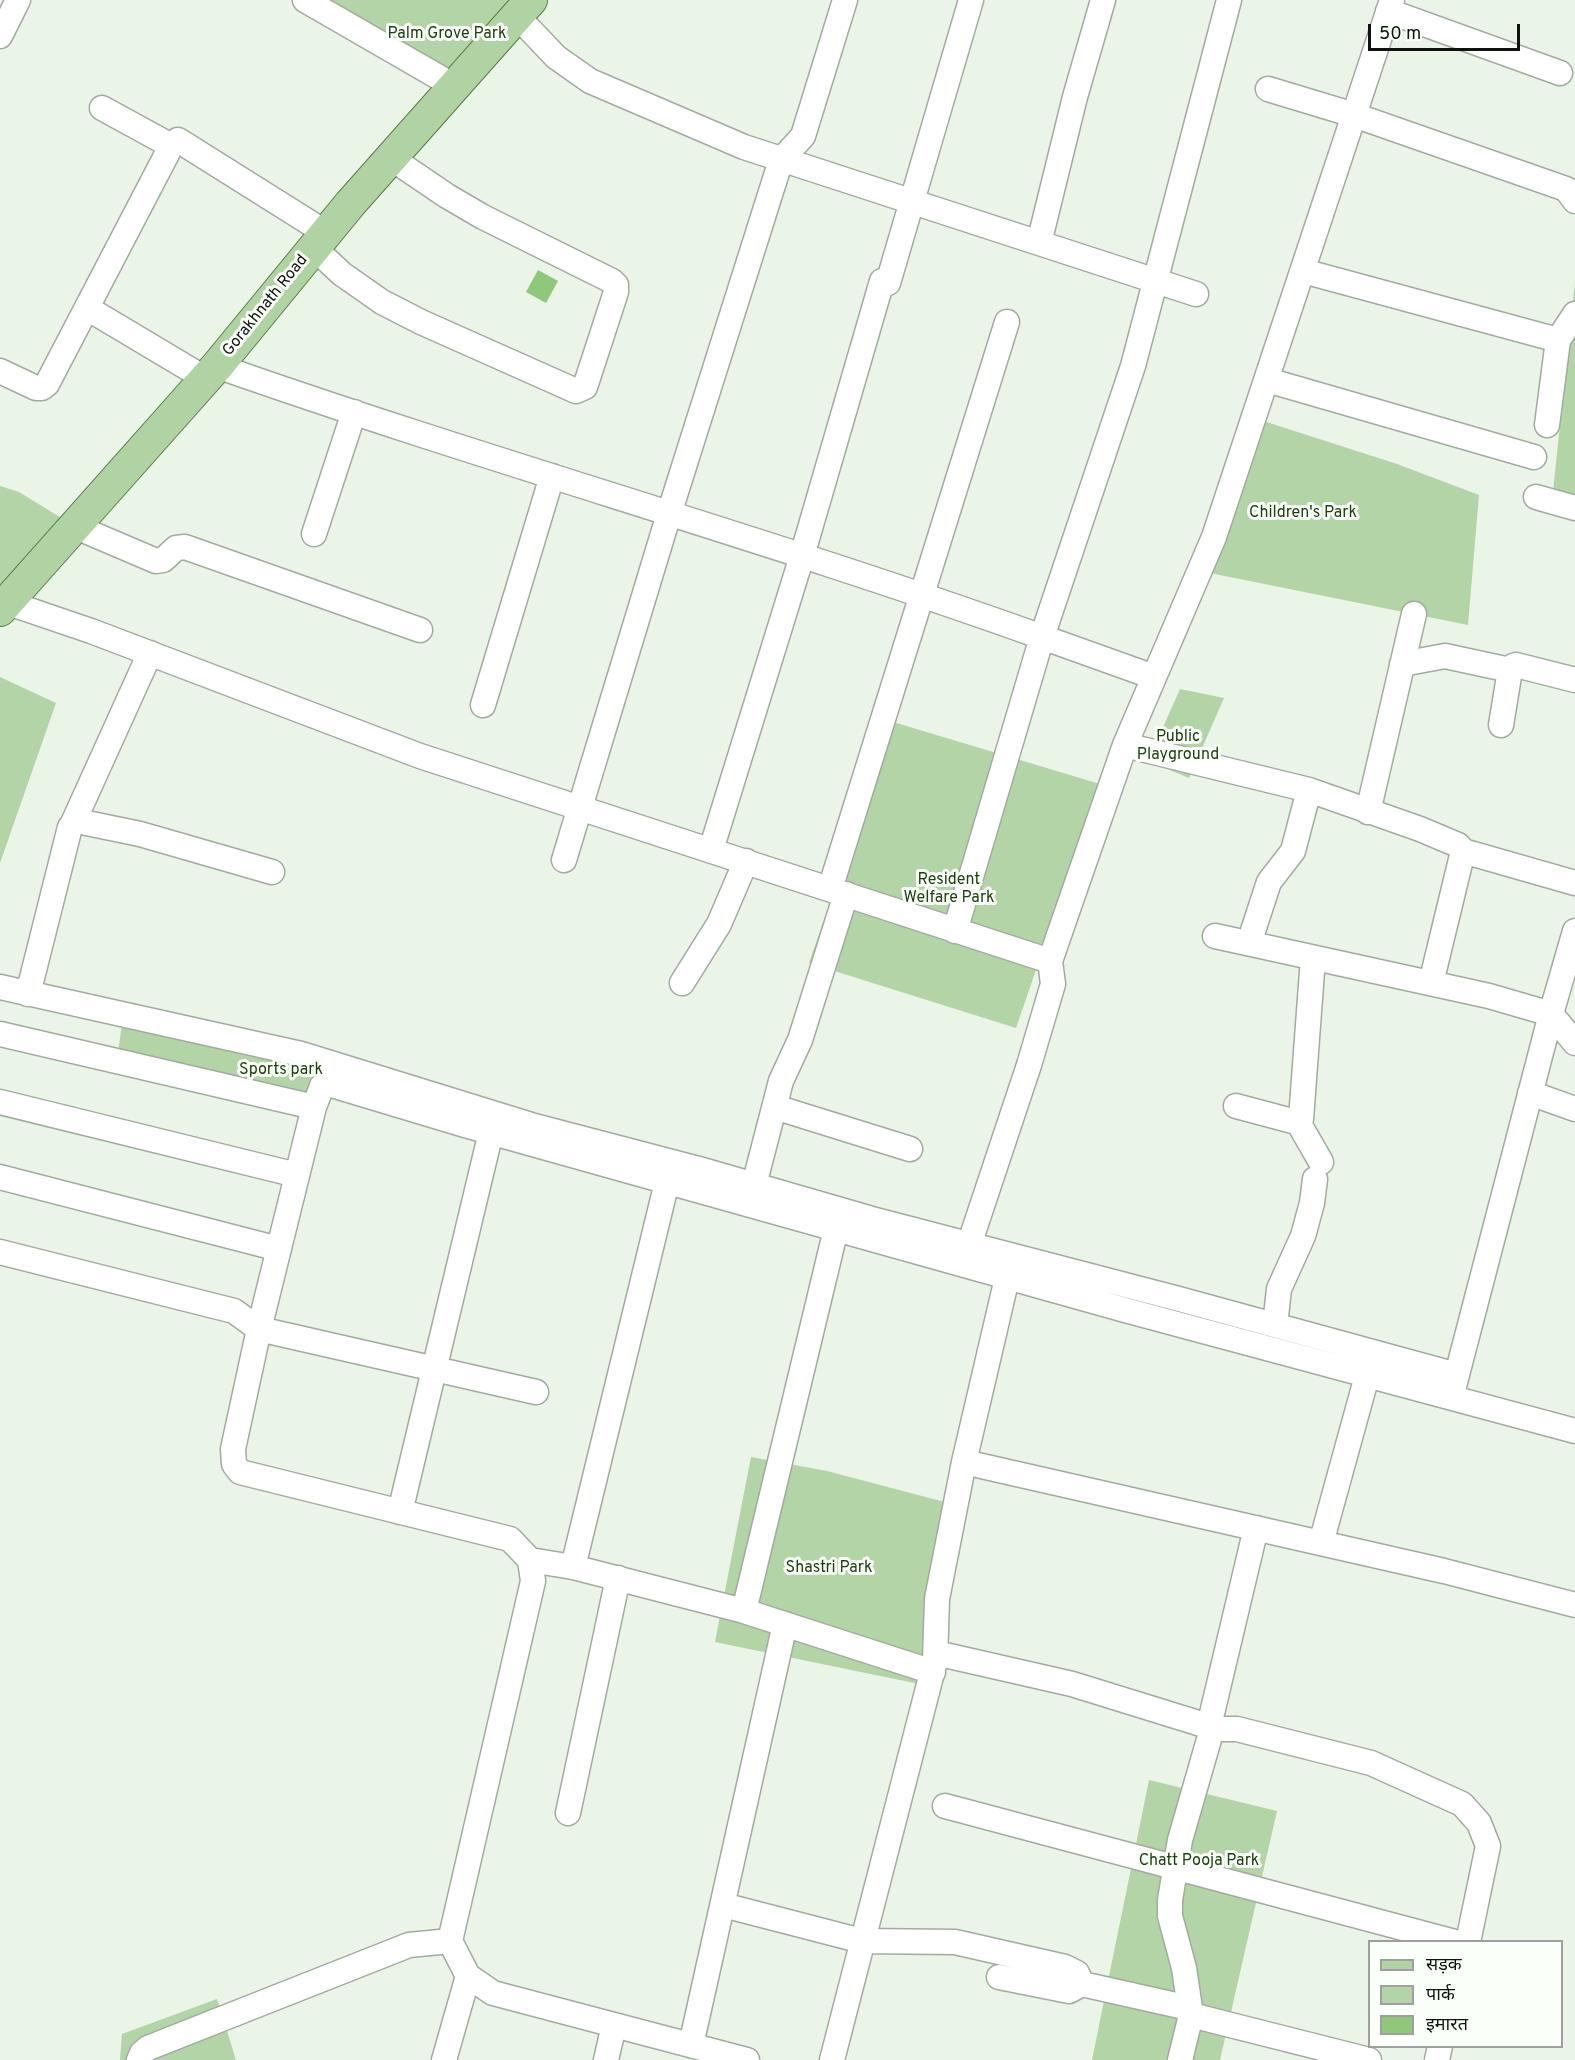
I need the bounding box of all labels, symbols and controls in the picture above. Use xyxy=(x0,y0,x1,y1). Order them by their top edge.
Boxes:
scale bar xyxy=(1371,12,1522,50)
text: 50 m xyxy=(1379,23,1421,46)
park label: Palm Grove Park xyxy=(388,25,506,45)
street label: Gorakhnath Road xyxy=(219,252,313,360)
park label: Children's Park xyxy=(1249,504,1357,524)
park label: Public Playground xyxy=(1137,728,1219,766)
park label: Resident Welfare Park xyxy=(903,871,995,909)
park label: Sports park xyxy=(239,1061,323,1081)
park label: Shastri Park xyxy=(786,1559,872,1579)
park label: Chatt Pooja Park xyxy=(1139,1852,1259,1872)
legend xyxy=(1368,1940,1563,2048)
text: सड़क xyxy=(1426,1954,1462,1977)
text: पार्क xyxy=(1426,1984,1455,2007)
text: इमारत xyxy=(1426,2014,1468,2037)

